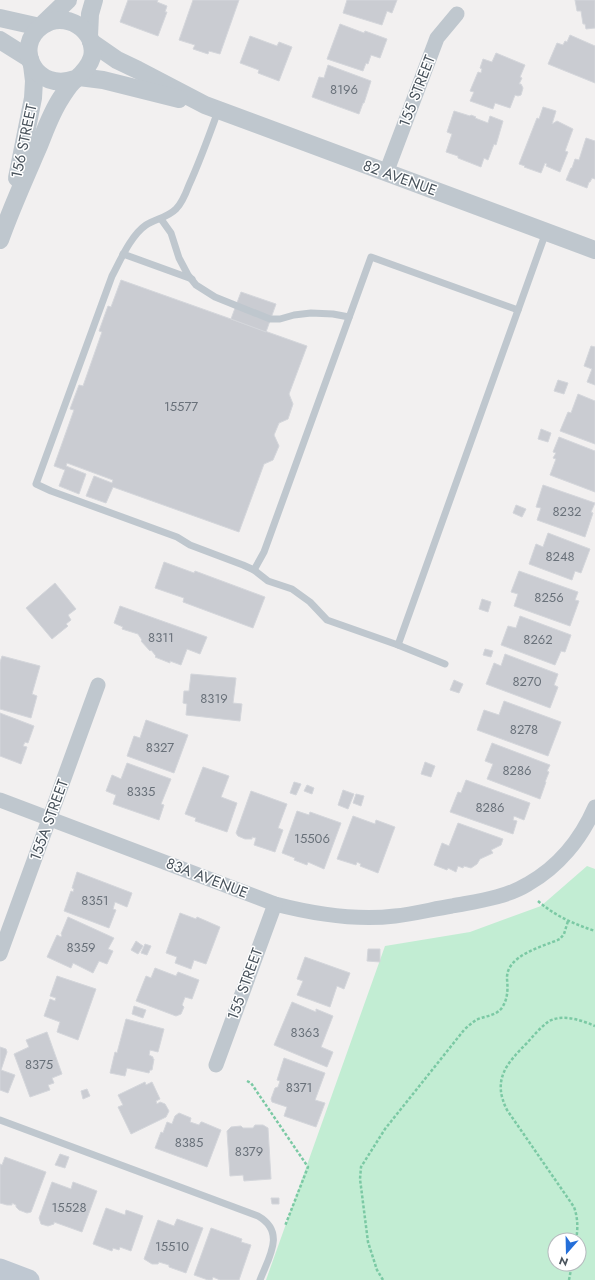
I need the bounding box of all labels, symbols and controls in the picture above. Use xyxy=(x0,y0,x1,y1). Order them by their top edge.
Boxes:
street label: 155 STREET xyxy=(393,52,441,130)
house number: 8196 xyxy=(330,80,358,99)
street label: 156 STREET xyxy=(5,102,43,180)
street label: 82 AVENUE xyxy=(360,154,440,202)
house number: 15577 xyxy=(164,397,198,416)
house number: 8232 xyxy=(553,502,582,521)
house number: 8248 xyxy=(545,547,575,566)
house number: 8256 xyxy=(534,588,564,607)
house number: 8311 xyxy=(148,628,174,647)
house number: 8262 xyxy=(523,630,553,649)
house number: 8270 xyxy=(512,672,542,691)
house number: 8319 xyxy=(200,689,228,708)
house number: 8278 xyxy=(510,720,538,739)
house number: 8327 xyxy=(146,738,174,757)
house number: 8286 xyxy=(502,761,532,780)
street label: 155A STREET xyxy=(24,776,74,864)
house number: 8335 xyxy=(127,782,155,801)
house number: 8286 xyxy=(475,798,505,817)
house number: 15506 xyxy=(294,829,330,848)
street label: 83A AVENUE xyxy=(163,852,251,904)
house number: 8351 xyxy=(81,891,109,910)
house number: 8359 xyxy=(66,938,96,957)
street label: 155 STREET xyxy=(222,945,268,1023)
house number: 8363 xyxy=(291,1023,319,1042)
house number: 8375 xyxy=(25,1055,53,1074)
house number: 8371 xyxy=(286,1078,312,1097)
house number: 8385 xyxy=(175,1133,203,1152)
house number: 8379 xyxy=(235,1142,263,1161)
house number: 15528 xyxy=(51,1198,87,1217)
north arrow xyxy=(547,1232,587,1272)
house number: 15510 xyxy=(155,1237,189,1256)
text: N xyxy=(557,1252,570,1270)

